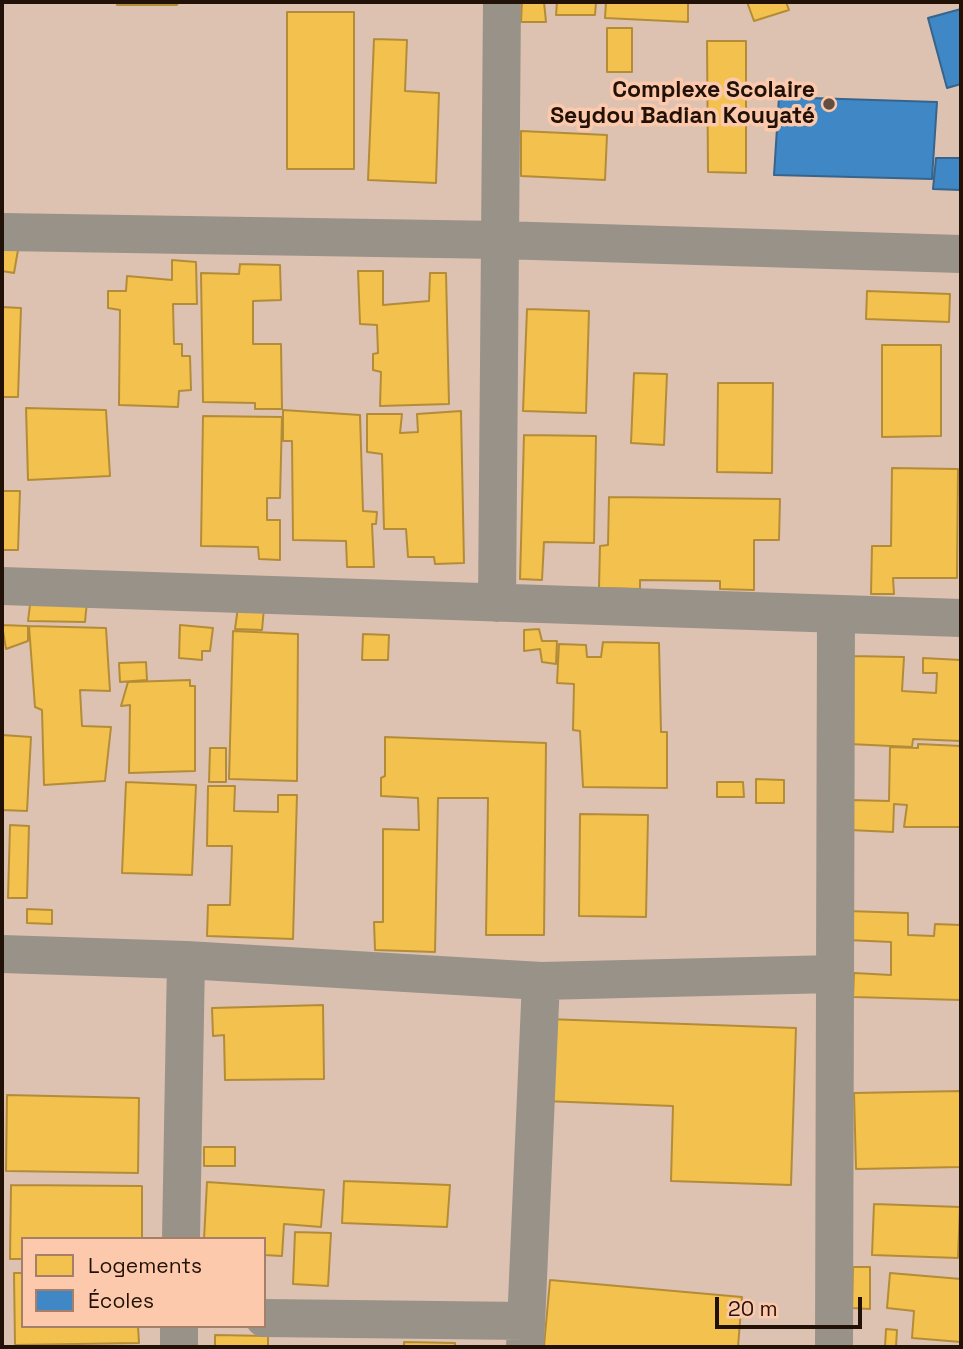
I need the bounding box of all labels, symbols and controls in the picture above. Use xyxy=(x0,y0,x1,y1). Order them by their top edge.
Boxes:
place label: Complexe Scolaire Seydou Badian Kouyaté xyxy=(550,77,815,131)
marker: Complexe Scolaire Seydou Badian Kouyaté xyxy=(821,96,837,112)
legend xyxy=(21,1237,266,1328)
text: Logements xyxy=(88,1252,202,1279)
scale bar xyxy=(718,1282,865,1326)
text: Écoles xyxy=(88,1287,154,1314)
text: 20 m xyxy=(728,1295,778,1322)

